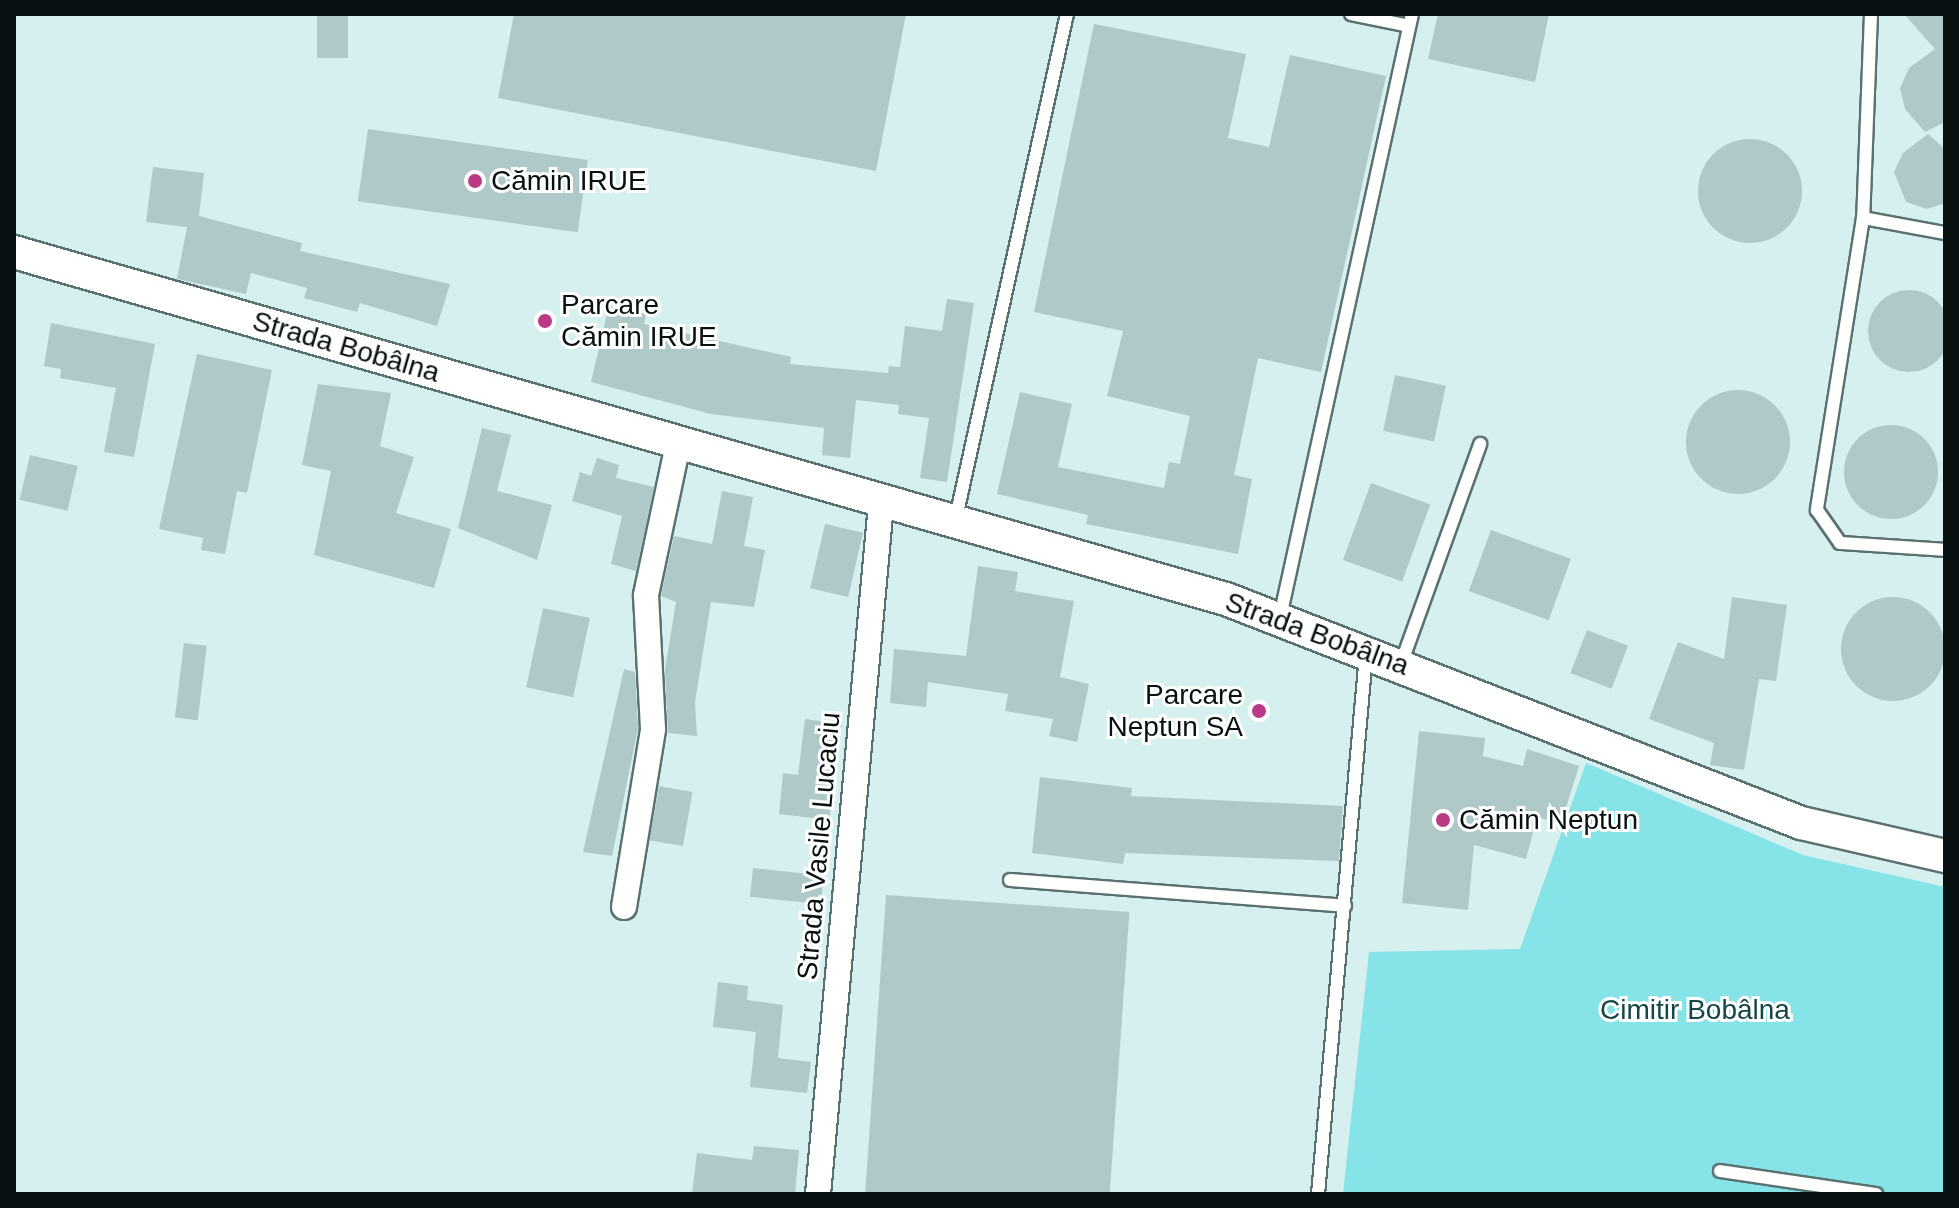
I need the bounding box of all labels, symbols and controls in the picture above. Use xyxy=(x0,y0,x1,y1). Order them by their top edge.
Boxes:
place label: Cămin IRUE xyxy=(491,164,647,198)
marker: Cămin IRUE xyxy=(466,172,484,190)
place label: Parcare Cămin IRUE xyxy=(561,288,717,354)
street label: Strada Bobâlna xyxy=(249,304,443,390)
marker: Parcare Cămin IRUE xyxy=(536,312,554,330)
street label: Strada Bobâlna xyxy=(1221,585,1413,683)
place label: Parcare Neptun SA xyxy=(1108,678,1243,744)
marker: Parcare Neptun SA xyxy=(1250,702,1268,720)
street label: Strada Vasile Lucaciu xyxy=(791,711,847,981)
place label: Cămin Neptun xyxy=(1459,803,1638,837)
marker: Cămin Neptun xyxy=(1434,811,1452,829)
park label: Cimitir Bobâlna xyxy=(1600,993,1790,1027)

